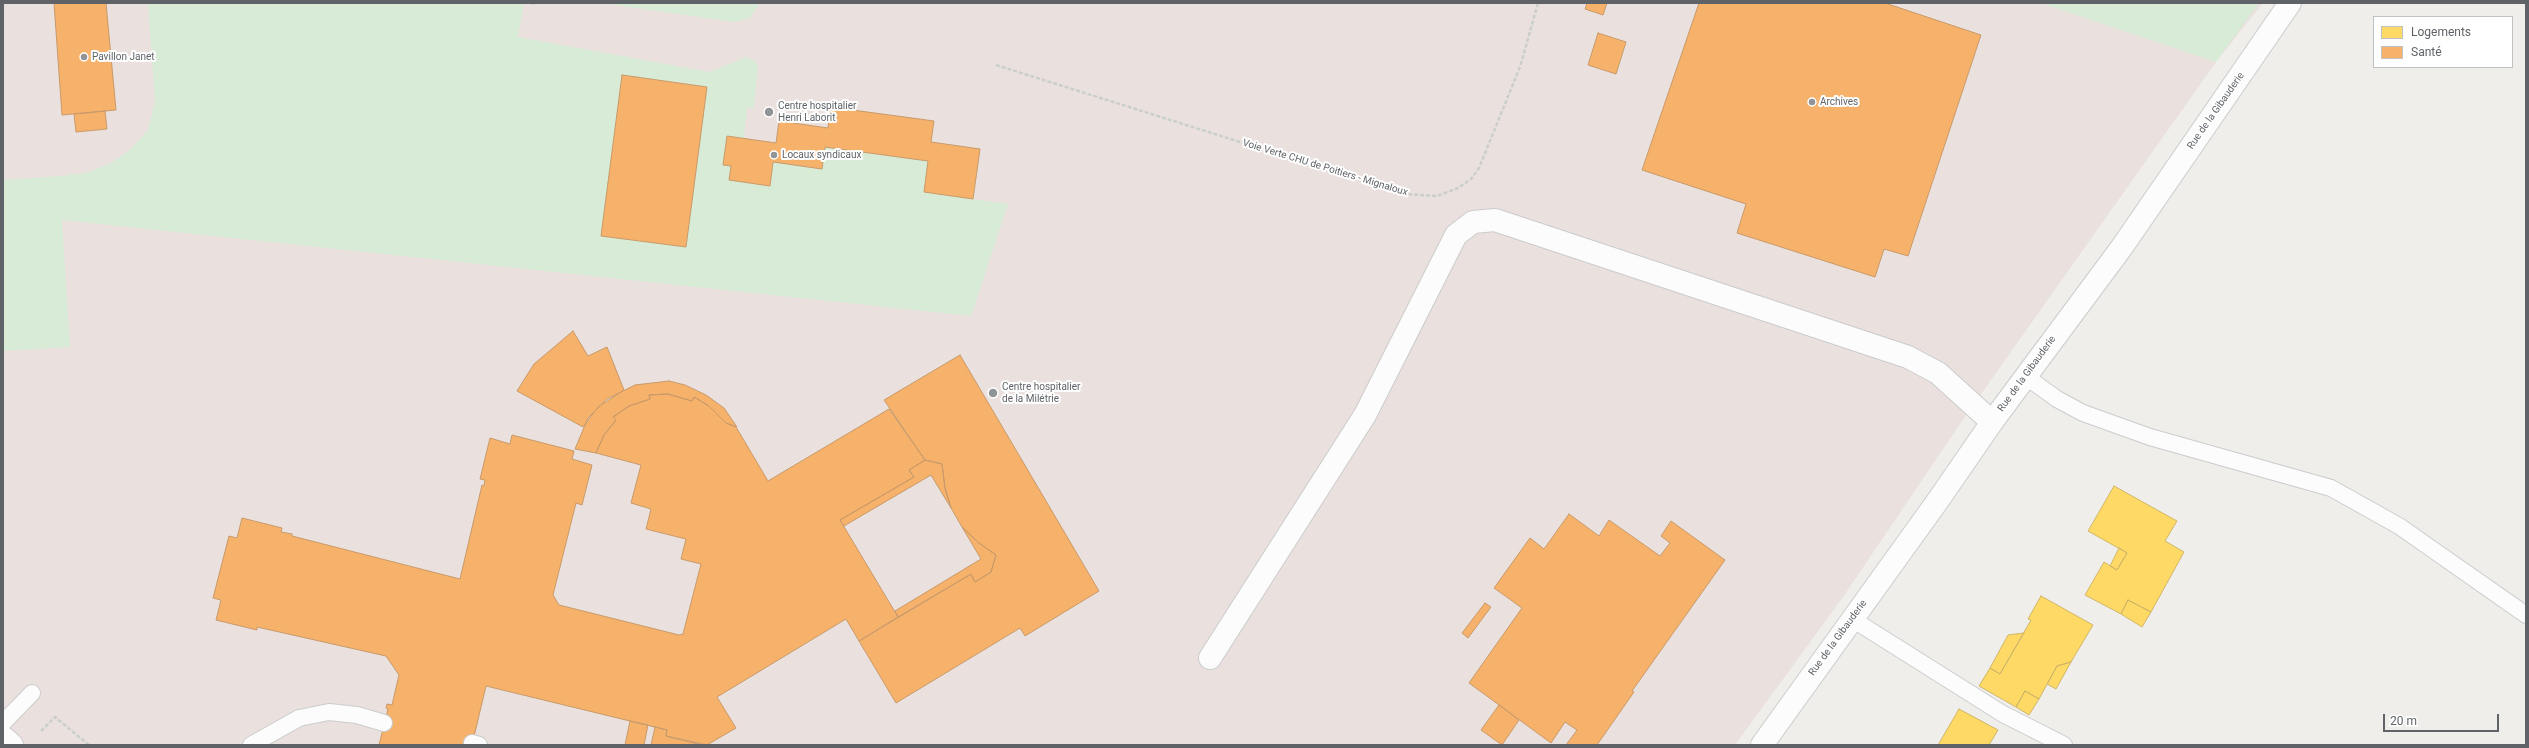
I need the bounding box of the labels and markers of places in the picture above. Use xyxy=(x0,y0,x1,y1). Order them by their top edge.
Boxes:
place label: Pavillon Janet xyxy=(92,51,155,63)
marker: Pavillon Janet xyxy=(79,52,89,62)
place label: Archives xyxy=(1820,96,1858,108)
marker: Archives xyxy=(1807,97,1817,107)
place label: Centre hospitalier Henri Laborit xyxy=(778,100,856,124)
marker: Centre hospitalier Henri Laborit xyxy=(763,106,775,118)
place label: Locaux syndicaux xyxy=(782,149,861,161)
marker: Locaux syndicaux xyxy=(769,150,779,160)
place label: Centre hospitalier de la Milétrie xyxy=(1002,381,1080,404)
marker: Centre hospitalier de la Milétrie xyxy=(987,387,999,399)

